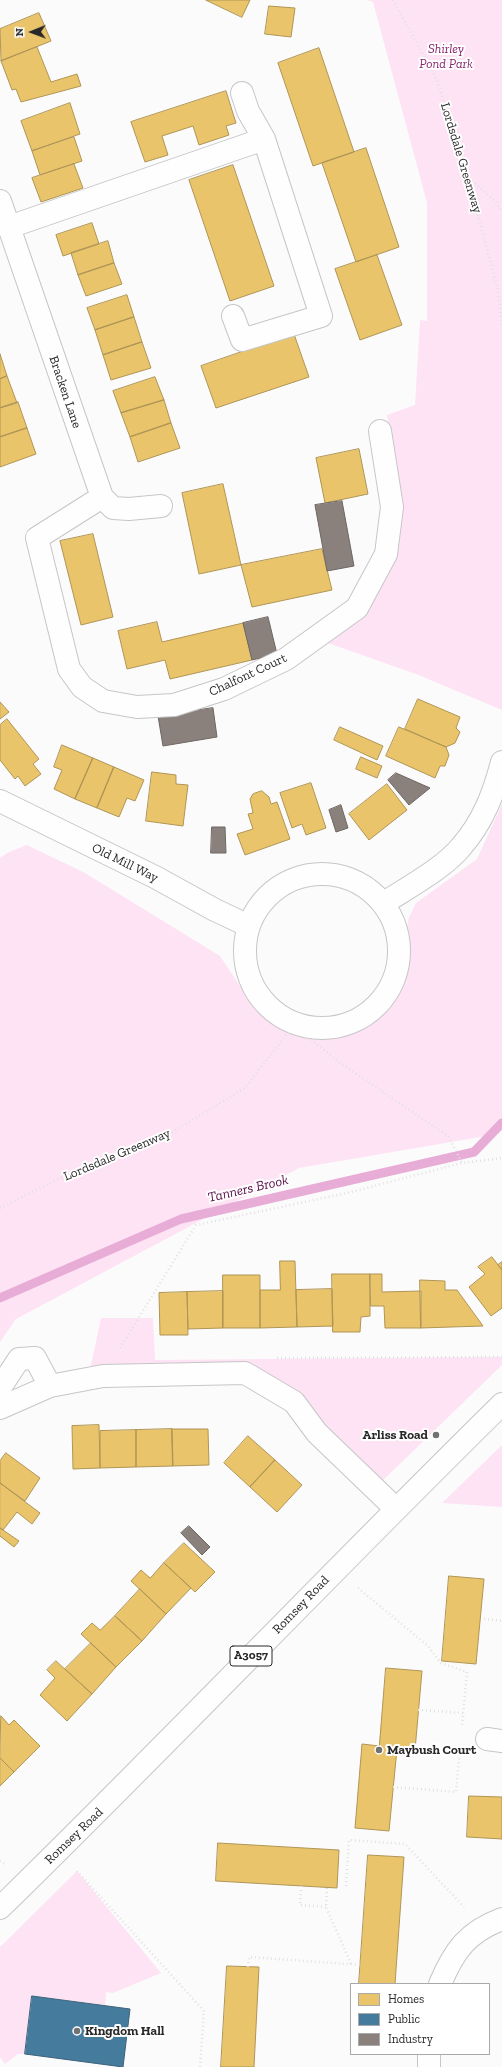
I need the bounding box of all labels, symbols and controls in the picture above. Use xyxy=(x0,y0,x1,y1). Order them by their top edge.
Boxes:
north arrow xyxy=(12,12,52,52)
text: N xyxy=(13,28,26,37)
park label: Shirley Pond Park xyxy=(419,41,473,72)
street label: Lordsdale Greenway xyxy=(437,101,485,215)
street label: Bracken Lane xyxy=(45,354,85,430)
street label: Chalfont Court xyxy=(207,650,289,700)
street label: Old Mill Way xyxy=(89,840,161,886)
street label: Lordsdale Greenway xyxy=(61,1125,173,1185)
water label: Tanners Brook xyxy=(206,1172,290,1206)
place label: Arliss Road xyxy=(362,1427,428,1443)
marker: Arliss Road xyxy=(431,1430,441,1440)
street label: Romsey Road xyxy=(269,1573,333,1637)
road number: A3057 xyxy=(230,1646,272,1666)
place label: Maybush Court xyxy=(387,1742,476,1758)
marker: Maybush Court xyxy=(374,1745,384,1755)
street label: Romsey Road xyxy=(42,1804,106,1868)
legend xyxy=(350,1983,490,2055)
text: Homes xyxy=(388,1992,424,2006)
text: Public xyxy=(388,2012,420,2026)
place label: Kingdom Hall xyxy=(85,2023,165,2039)
marker: Kingdom Hall xyxy=(72,2026,82,2036)
text: Industry xyxy=(388,2032,433,2046)

